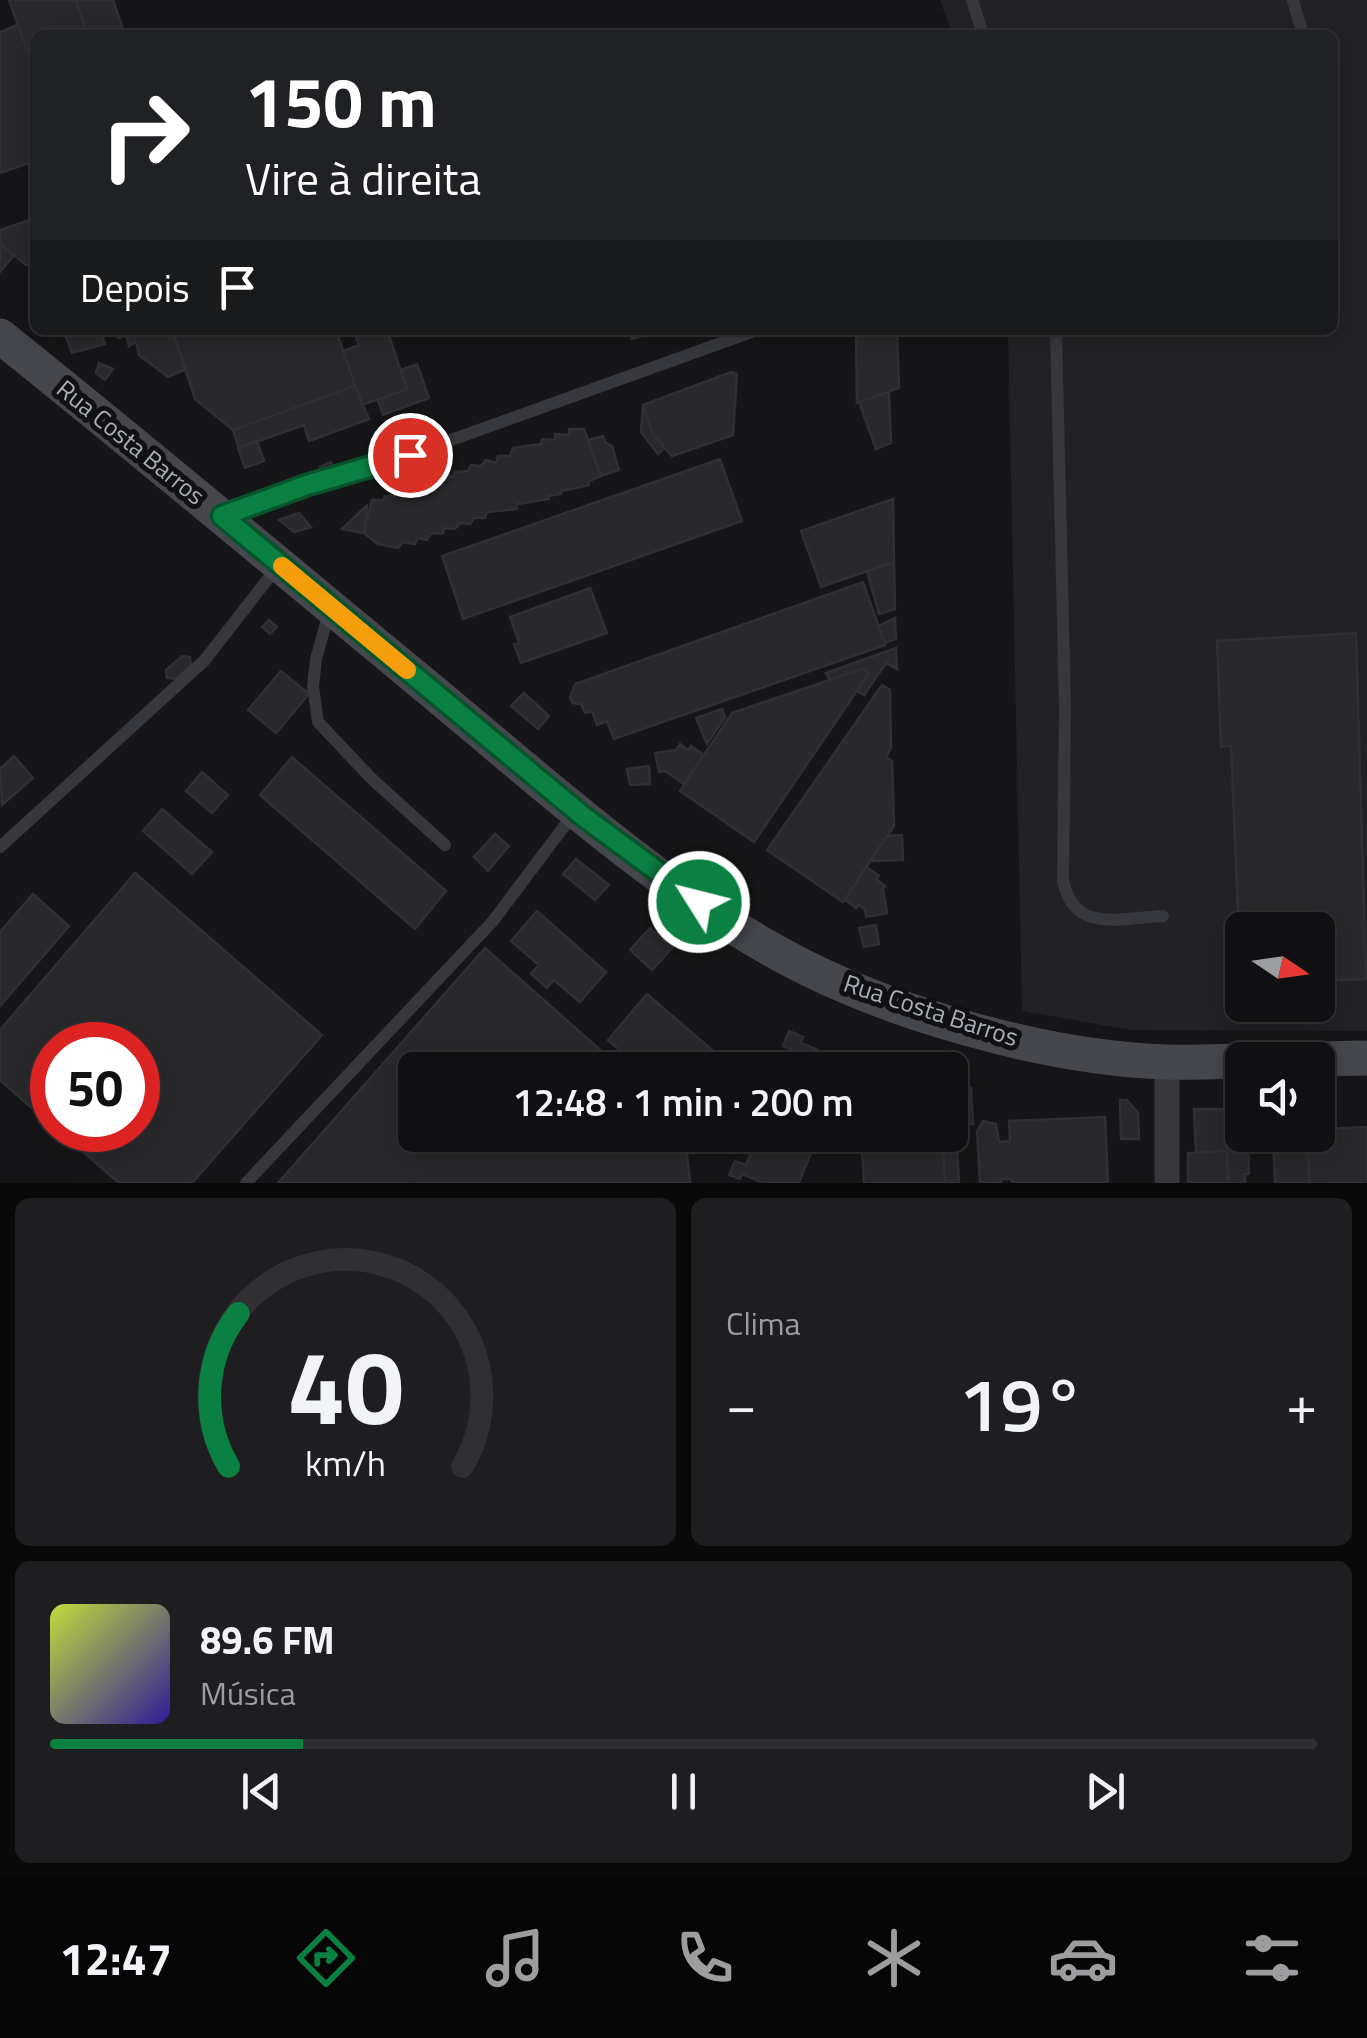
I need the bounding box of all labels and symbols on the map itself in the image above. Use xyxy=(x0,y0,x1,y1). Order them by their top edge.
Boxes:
street label: Rua Costa Barros xyxy=(49,370,213,514)
pin xyxy=(368,413,453,498)
position arrow xyxy=(647,850,751,954)
north arrow xyxy=(1225,912,1335,1022)
street label: Rua Costa Barros xyxy=(839,964,1023,1056)
speed limit sign: 50 xyxy=(30,1022,160,1152)

